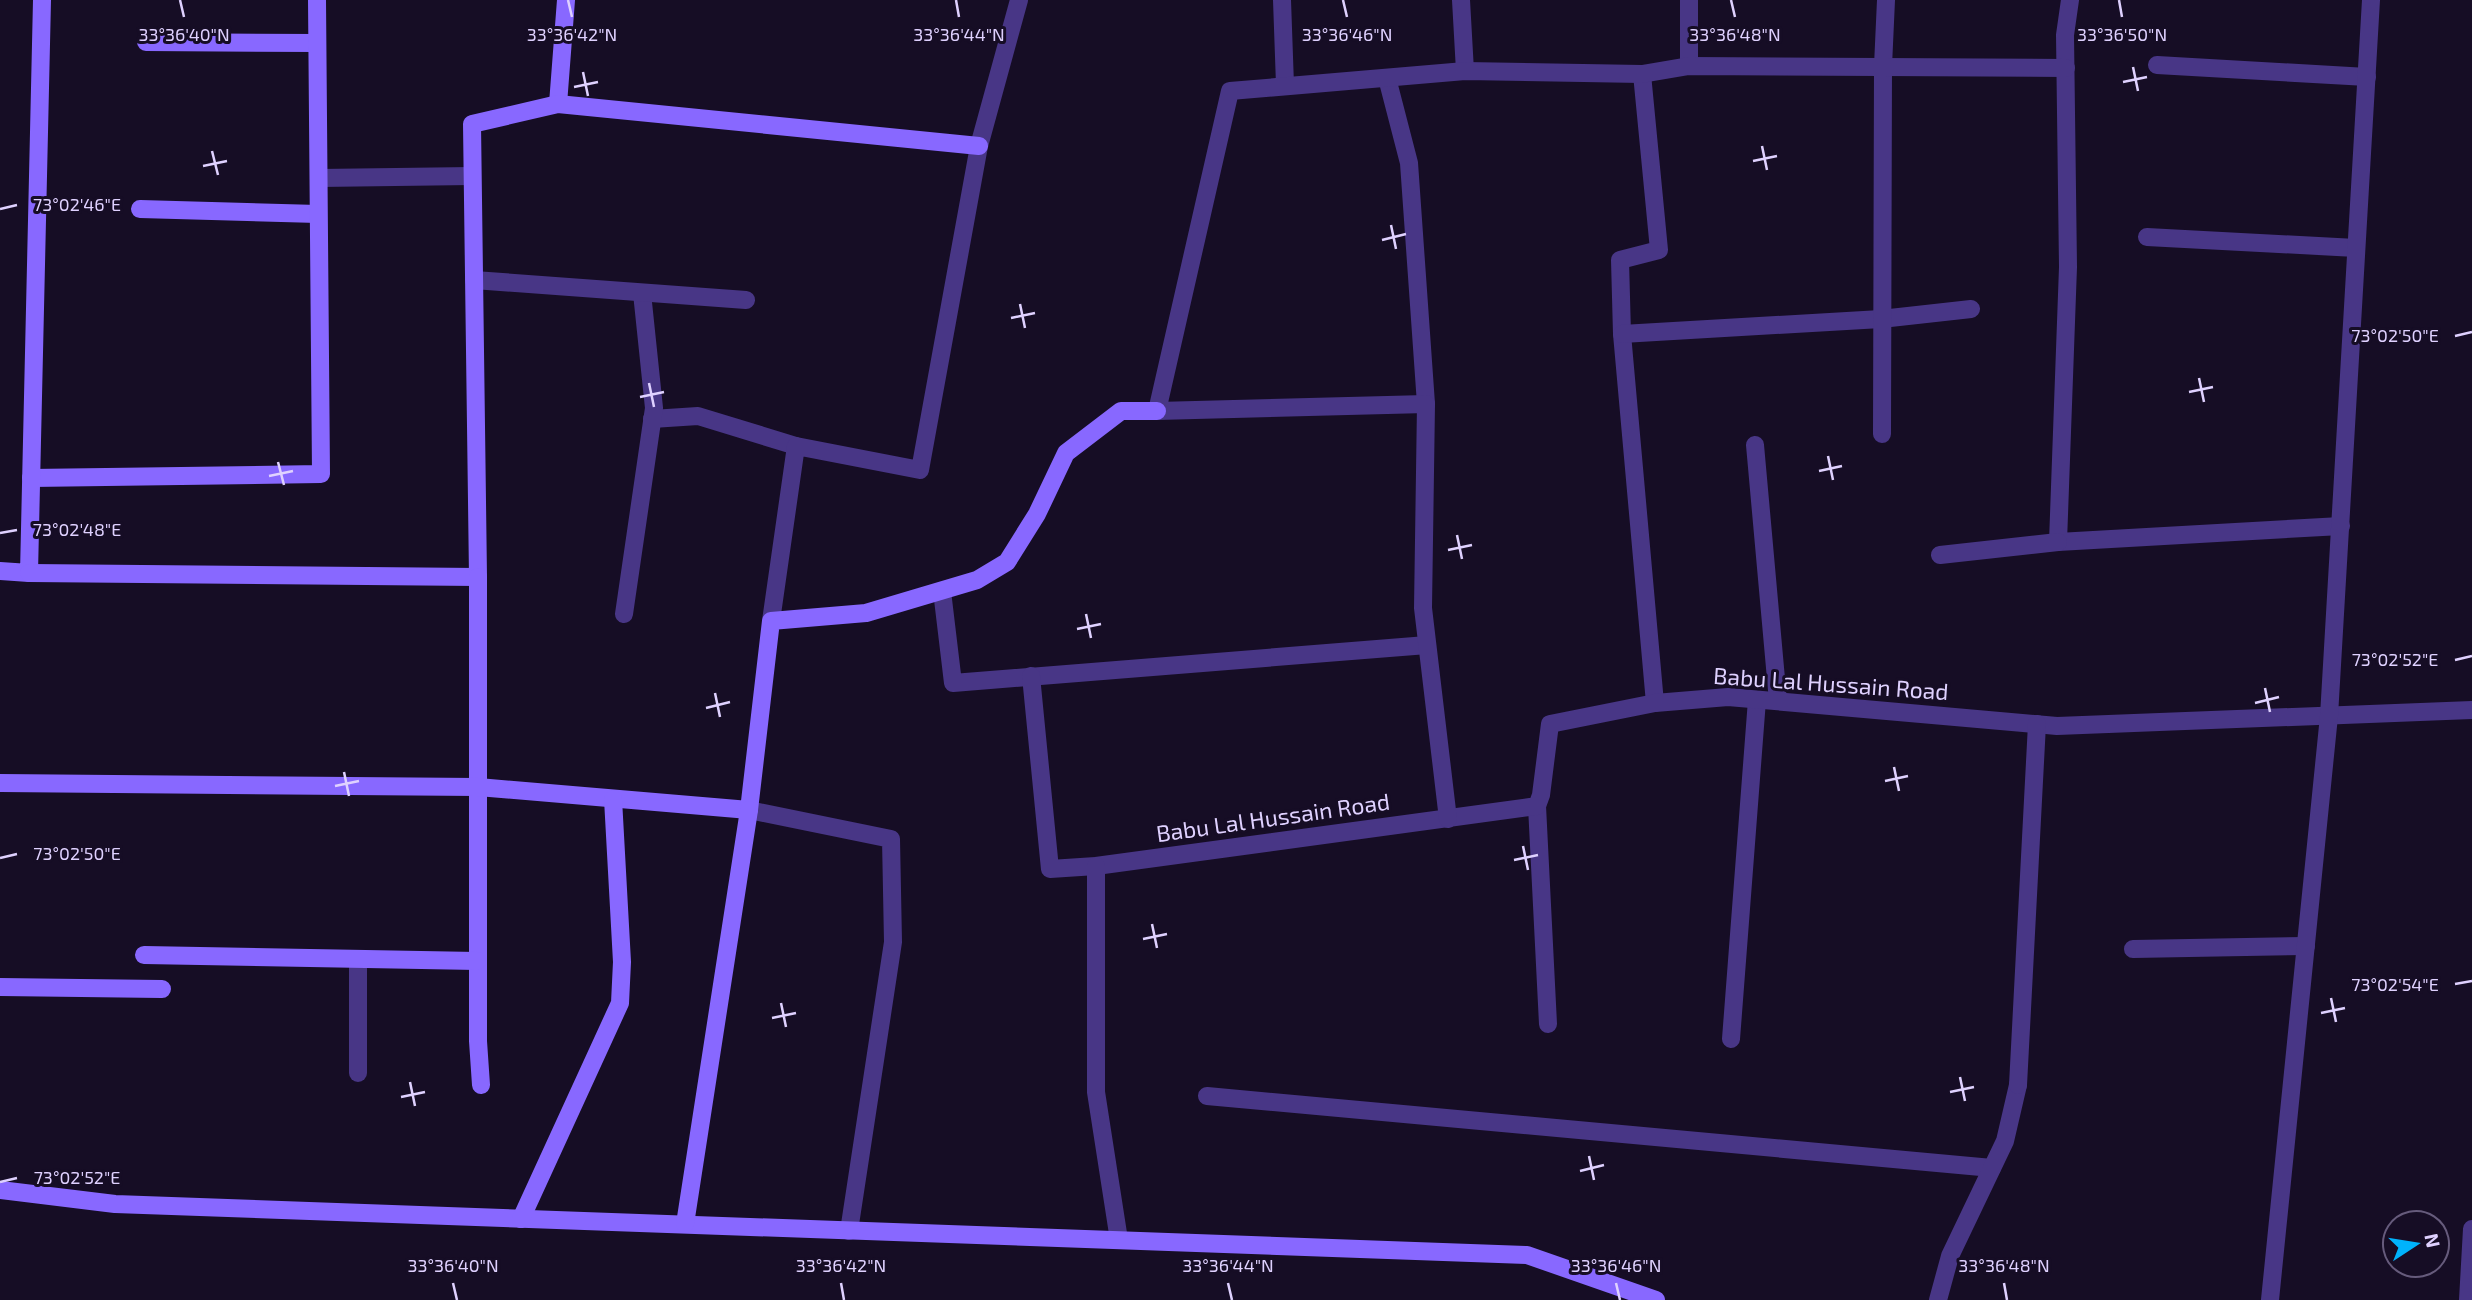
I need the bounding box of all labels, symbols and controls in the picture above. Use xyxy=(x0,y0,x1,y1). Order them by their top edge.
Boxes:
text: 33°36'40"N xyxy=(138,23,230,45)
text: 33°36'42"N xyxy=(527,23,617,45)
text: 33°36'44"N xyxy=(913,23,1005,45)
text: 33°36'46"N xyxy=(1302,23,1392,45)
text: 33°36'48"N xyxy=(1689,23,1781,45)
text: 33°36'50"N xyxy=(2077,23,2167,45)
text: 73°02'46"E xyxy=(33,193,121,215)
text: 73°02'50"E xyxy=(2351,324,2439,346)
text: 73°02'48"E xyxy=(33,518,121,540)
text: 73°02'52"E xyxy=(2352,648,2438,670)
street label: Babu Lal Hussain Road xyxy=(1713,661,1950,705)
street label: Babu Lal Hussain Road xyxy=(1154,787,1392,847)
text: 73°02'50"E xyxy=(33,842,121,864)
text: 73°02'54"E xyxy=(2351,973,2439,995)
text: 73°02'52"E xyxy=(34,1166,120,1188)
north arrow xyxy=(2381,1209,2451,1279)
text: N xyxy=(2420,1231,2446,1249)
text: 33°36'40"N xyxy=(407,1254,499,1276)
text: 33°36'42"N xyxy=(796,1254,886,1276)
text: 33°36'44"N xyxy=(1182,1254,1274,1276)
text: 33°36'46"N xyxy=(1571,1254,1661,1276)
text: 33°36'48"N xyxy=(1958,1254,2050,1276)

